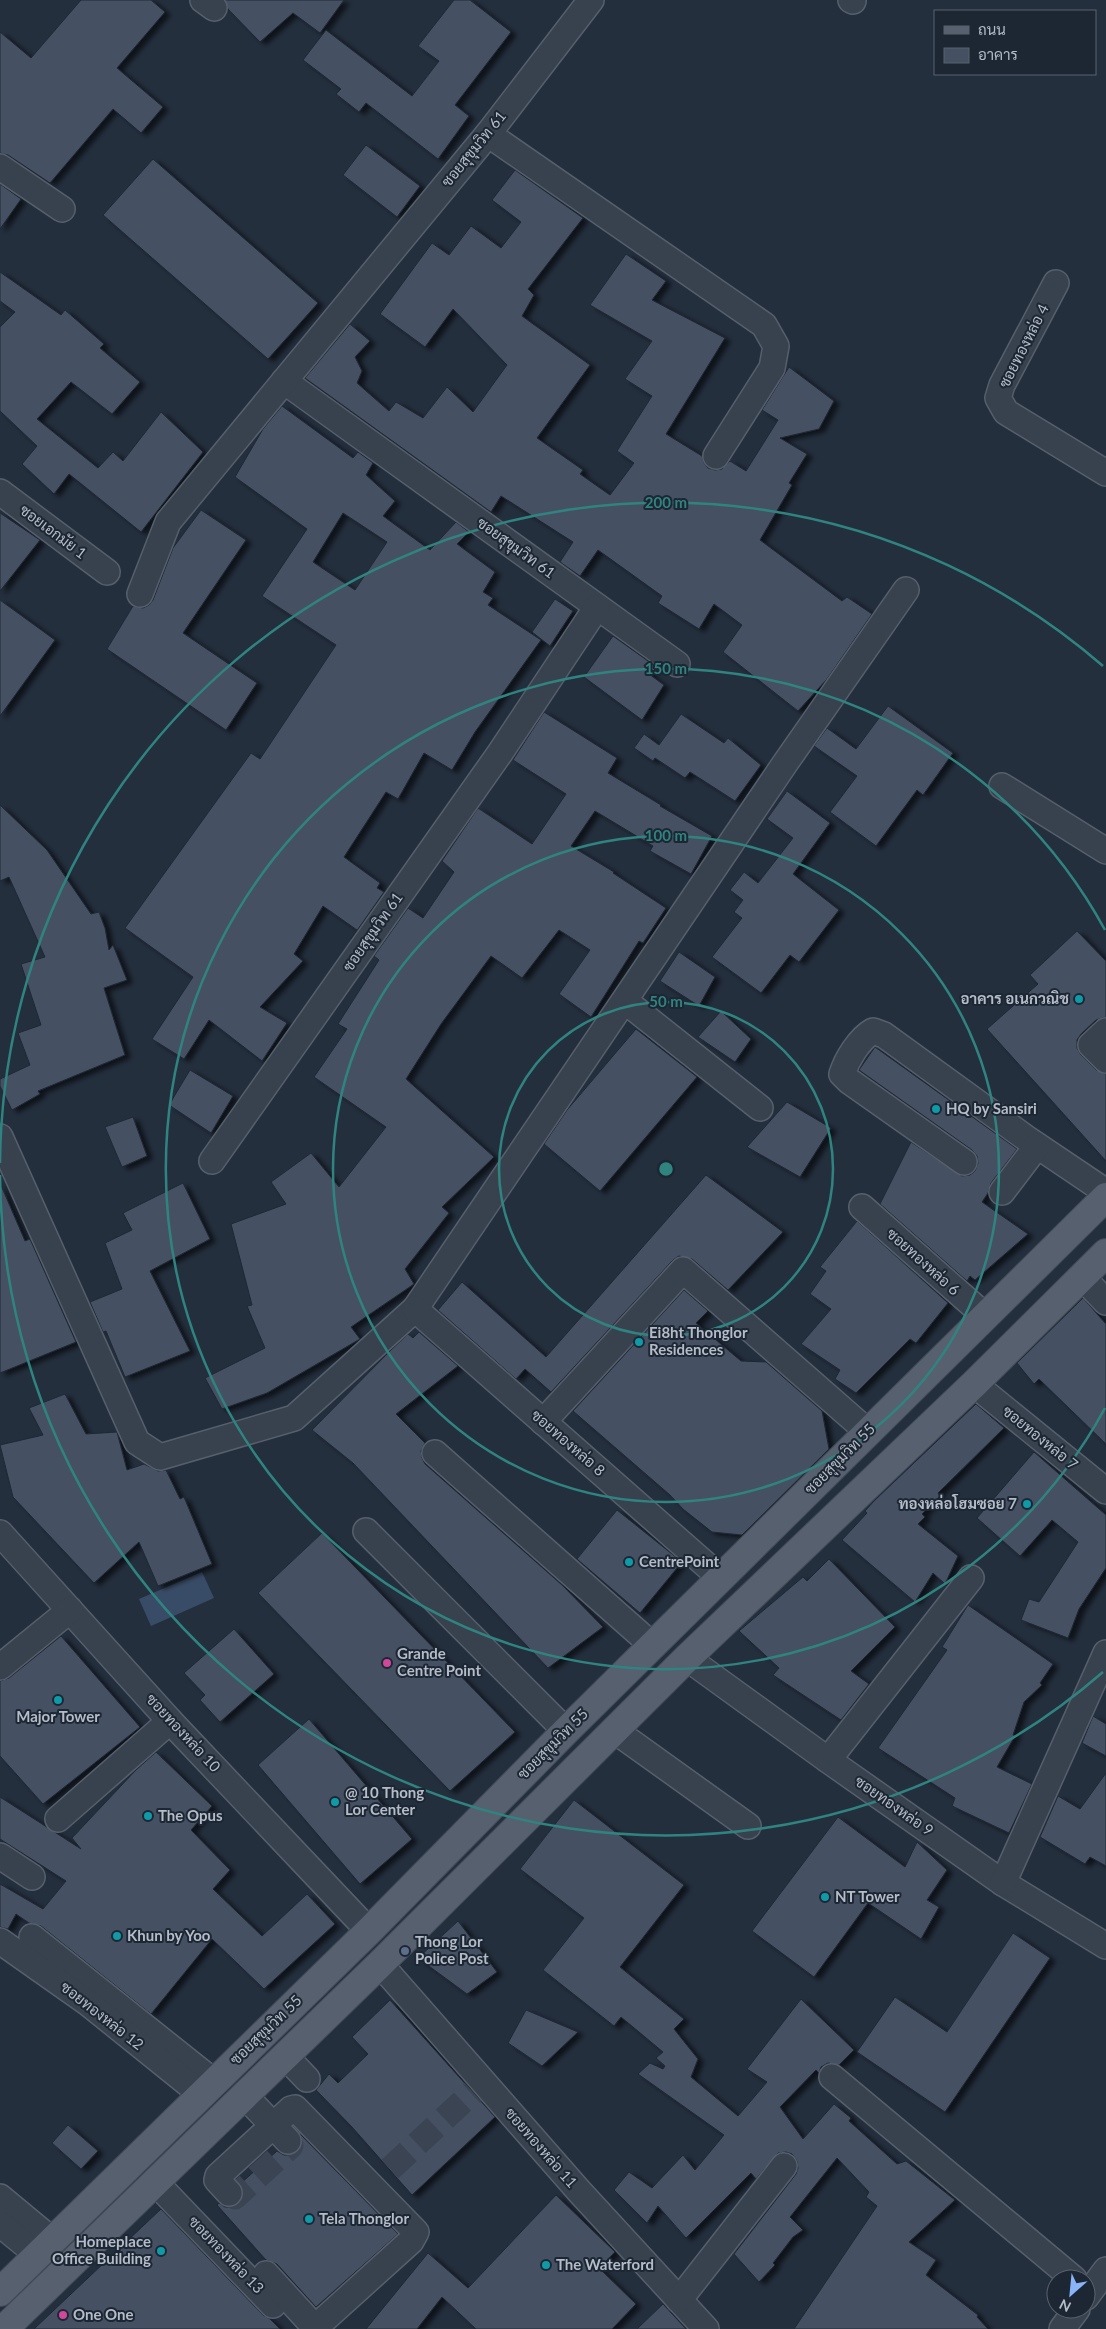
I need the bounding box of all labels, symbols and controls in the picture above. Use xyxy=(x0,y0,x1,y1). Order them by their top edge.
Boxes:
legend xyxy=(934,10,1096,75)
text: ถนน xyxy=(978,20,1006,38)
text: อาคาร xyxy=(978,45,1018,63)
street label: ซอยสุขุมวิท 61 xyxy=(437,107,512,192)
street label: ซอยทองหล่อ 4 xyxy=(994,300,1052,390)
text: 200 m xyxy=(645,493,687,511)
street label: ซอยเอกมัย 1 xyxy=(17,500,91,562)
street label: ซอยสุขุมวิท 61 xyxy=(472,513,559,584)
text: 150 m xyxy=(645,659,687,677)
text: 100 m xyxy=(645,826,687,844)
street label: ซอยสุขุมวิท 61 xyxy=(338,888,408,976)
place label: อาคาร อเนกวณิช xyxy=(961,989,1069,1007)
text: 50 m xyxy=(649,992,683,1010)
marker: อาคาร อเนกวณิช xyxy=(1073,993,1085,1005)
place label: HQ by Sansiri xyxy=(946,1099,1037,1117)
marker: HQ by Sansiri xyxy=(930,1103,942,1115)
centre of rings xyxy=(657,1160,675,1178)
street label: ซอยทองหล่อ 6 xyxy=(884,1224,964,1299)
place label: Ei8ht Thonglor Residences xyxy=(649,1323,748,1358)
marker: Ei8ht Thonglor Residences xyxy=(633,1336,645,1348)
street label: ซอยทองหล่อ 7 xyxy=(999,1401,1082,1473)
street label: ซอยทองหล่อ 8 xyxy=(528,1405,609,1479)
street label: ซอยสุขุมวิท 55 xyxy=(800,1419,880,1499)
place label: ทองหล่อโฮมซอย 7 xyxy=(898,1493,1017,1512)
marker: ทองหล่อโฮมซอย 7 xyxy=(1021,1498,1033,1510)
place label: CentrePoint xyxy=(639,1552,720,1570)
marker: CentrePoint xyxy=(623,1556,635,1568)
place label: Grande Centre Point xyxy=(397,1644,481,1679)
marker: Grande Centre Point xyxy=(381,1657,393,1669)
street label: ซอยทองหล่อ 10 xyxy=(143,1689,225,1775)
marker: Major Tower xyxy=(52,1694,64,1706)
street label: ซอยสุขุมวิท 55 xyxy=(513,1704,593,1784)
place label: Major Tower xyxy=(16,1707,100,1725)
street label: ซอยทองหล่อ 9 xyxy=(852,1772,937,1839)
place label: @ 10 Thong Lor Center xyxy=(345,1783,424,1818)
marker: @ 10 Thong Lor Center xyxy=(329,1796,341,1808)
place label: The Opus xyxy=(158,1806,223,1824)
marker: The Opus xyxy=(142,1810,154,1822)
place label: NT Tower xyxy=(835,1887,900,1905)
marker: NT Tower xyxy=(819,1891,831,1903)
place label: Khun by Yoo xyxy=(127,1926,211,1944)
marker: Khun by Yoo xyxy=(111,1930,123,1942)
place label: Thong Lor Police Post xyxy=(415,1932,489,1967)
marker: Thong Lor Police Post xyxy=(399,1945,411,1957)
street label: ซอยทองหล่อ 12 xyxy=(58,1977,148,2053)
street label: ซอยสุขุมวิท 55 xyxy=(226,1991,307,2070)
street label: ซอยทองหล่อ 11 xyxy=(502,2104,581,2191)
place label: Tela Thonglor xyxy=(319,2209,409,2227)
street label: ซอยทองหล่อ 13 xyxy=(185,2212,268,2297)
marker: Tela Thonglor xyxy=(303,2213,315,2225)
place label: Homeplace Office Building xyxy=(52,2232,151,2267)
marker: Homeplace Office Building xyxy=(155,2245,167,2257)
place label: The Waterford xyxy=(556,2255,654,2273)
marker: The Waterford xyxy=(540,2259,552,2271)
north arrow xyxy=(1046,2269,1096,2319)
text: N xyxy=(1056,2296,1074,2316)
place label: One One xyxy=(73,2305,134,2323)
marker: One One xyxy=(57,2309,69,2321)

